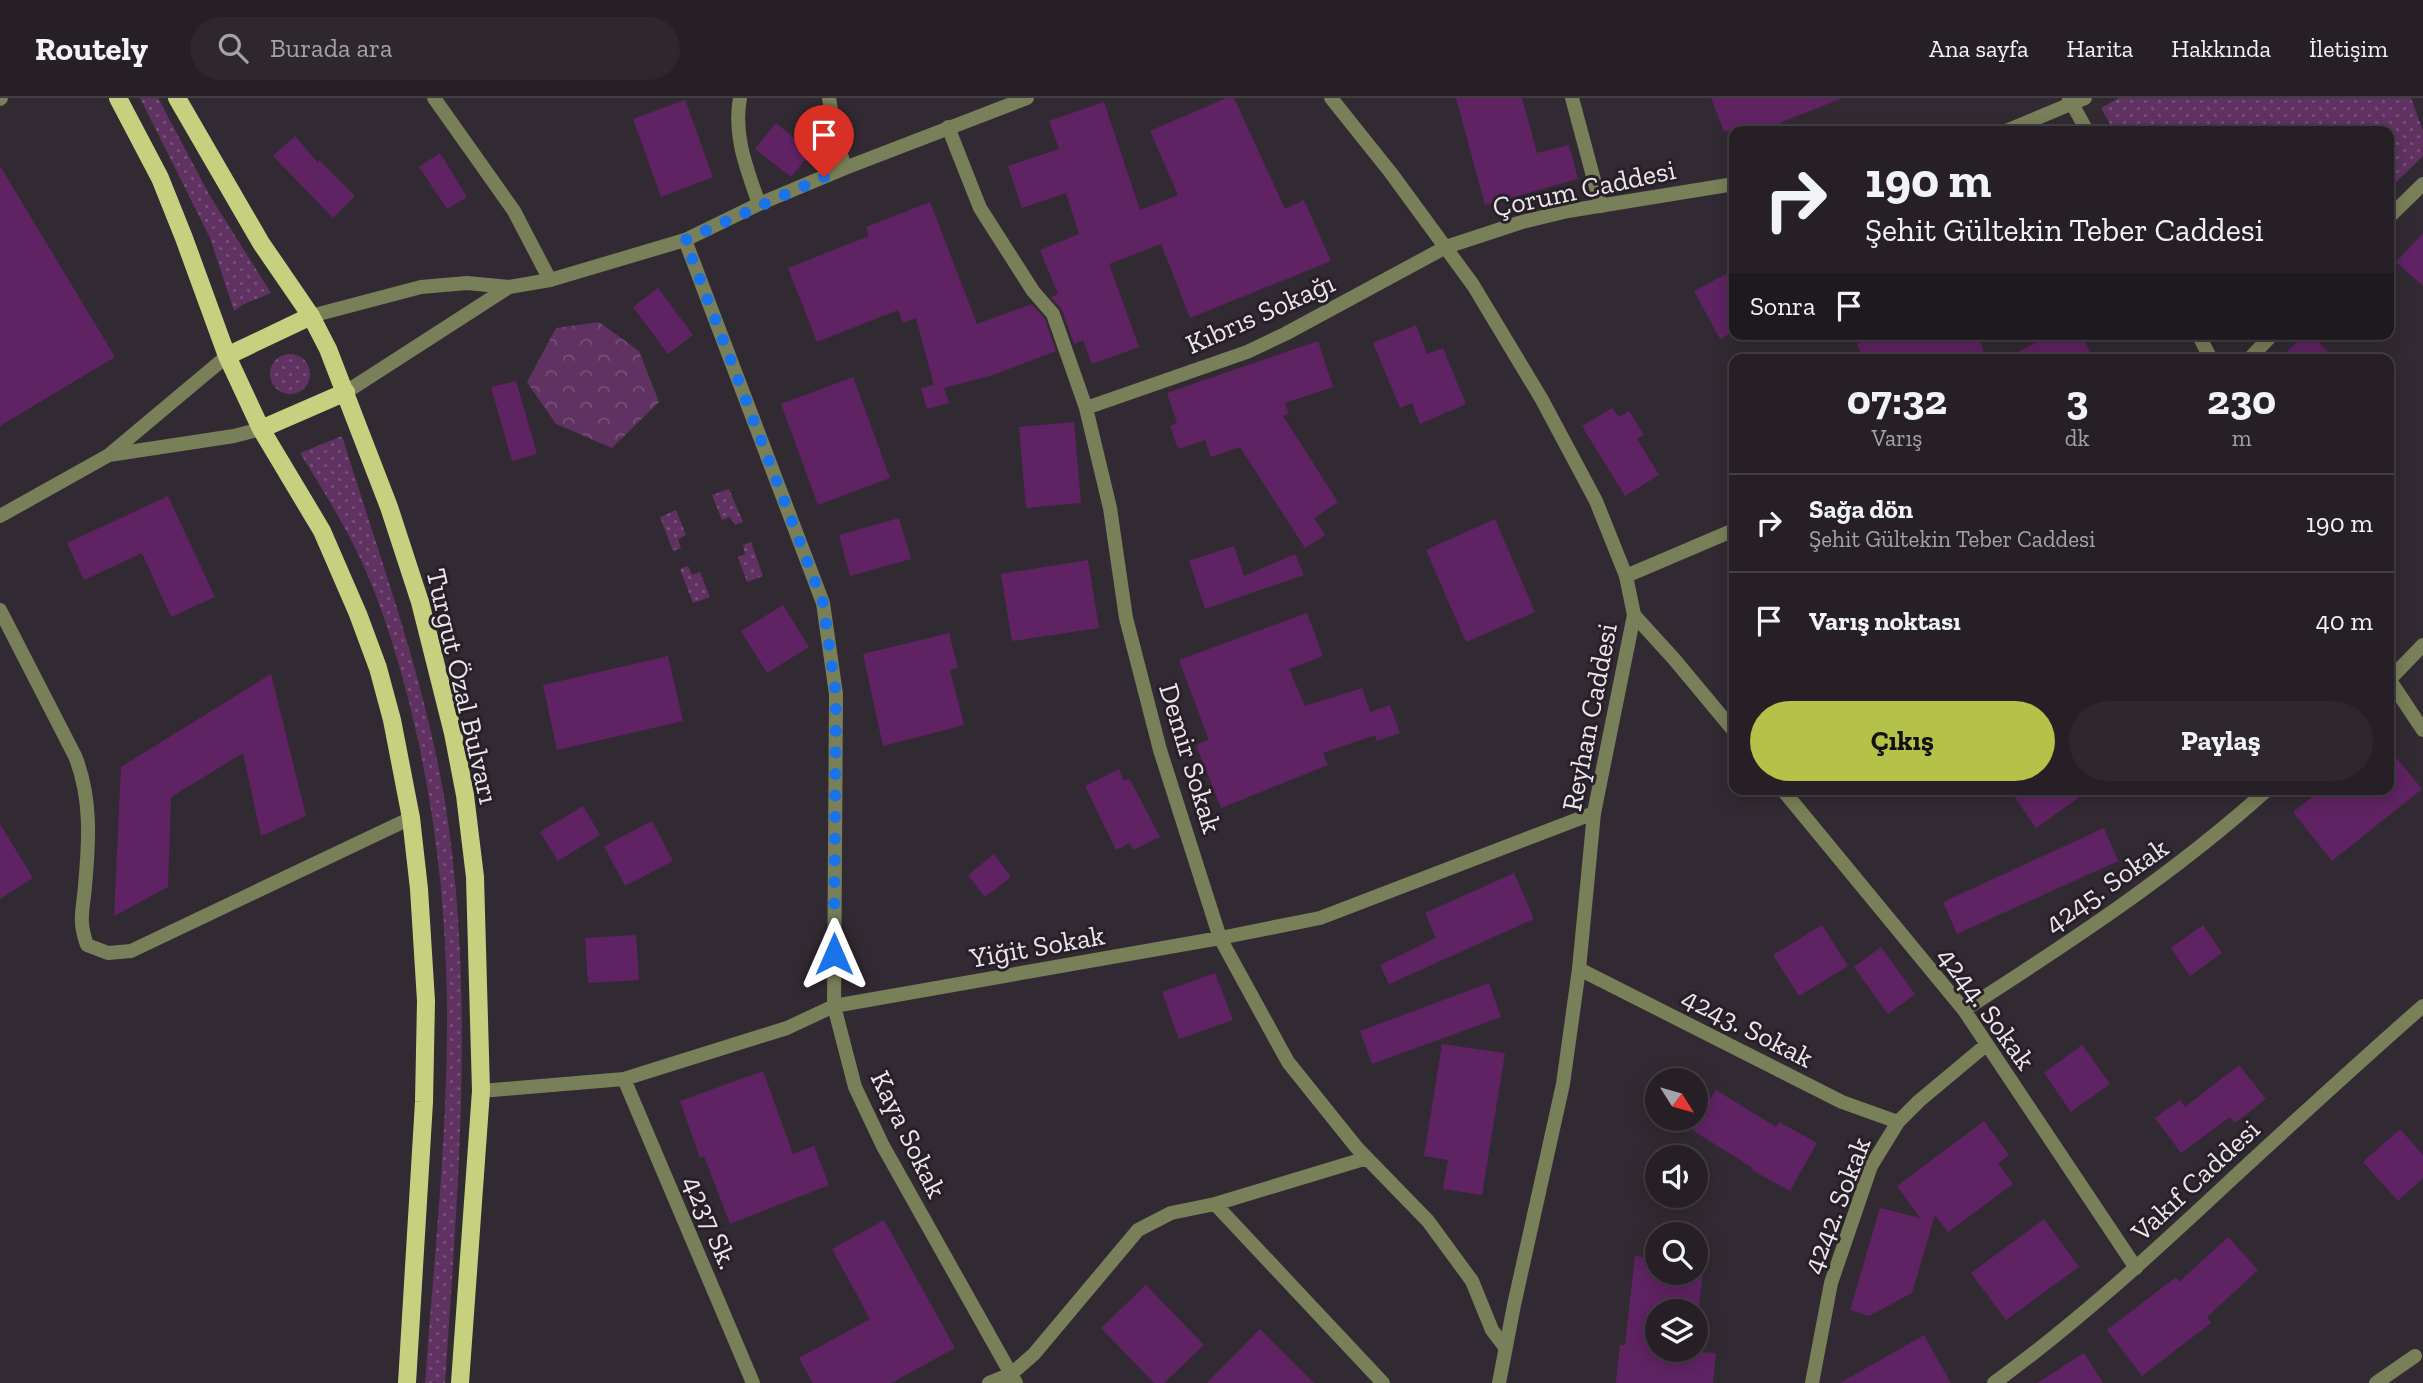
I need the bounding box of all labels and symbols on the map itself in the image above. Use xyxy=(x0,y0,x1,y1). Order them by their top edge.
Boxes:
pin xyxy=(794,105,854,177)
street label: Çorum Caddesi xyxy=(1490,153,1679,224)
street label: Kıbrıs Sokağı xyxy=(1181,266,1340,361)
street label: Turgut Özal Bulvarı xyxy=(419,565,506,807)
street label: Reyhan Caddesi xyxy=(1555,620,1624,814)
street label: Demir Sokak xyxy=(1152,679,1229,837)
street label: 4245. Sokak xyxy=(2038,831,2175,940)
position arrow xyxy=(797,917,871,991)
street label: Yiğit Sokak xyxy=(966,918,1107,975)
street label: 4244. Sokak xyxy=(1931,940,2042,1077)
street label: 4243. Sokak xyxy=(1677,980,1819,1075)
street label: Kaya Sokak xyxy=(864,1065,954,1203)
north arrow xyxy=(1645,1068,1708,1130)
street label: Vakıf Caddesi xyxy=(2124,1113,2266,1249)
street label: 4242. Sokak xyxy=(1795,1132,1878,1278)
street label: 4237 Sk. xyxy=(676,1171,745,1274)

